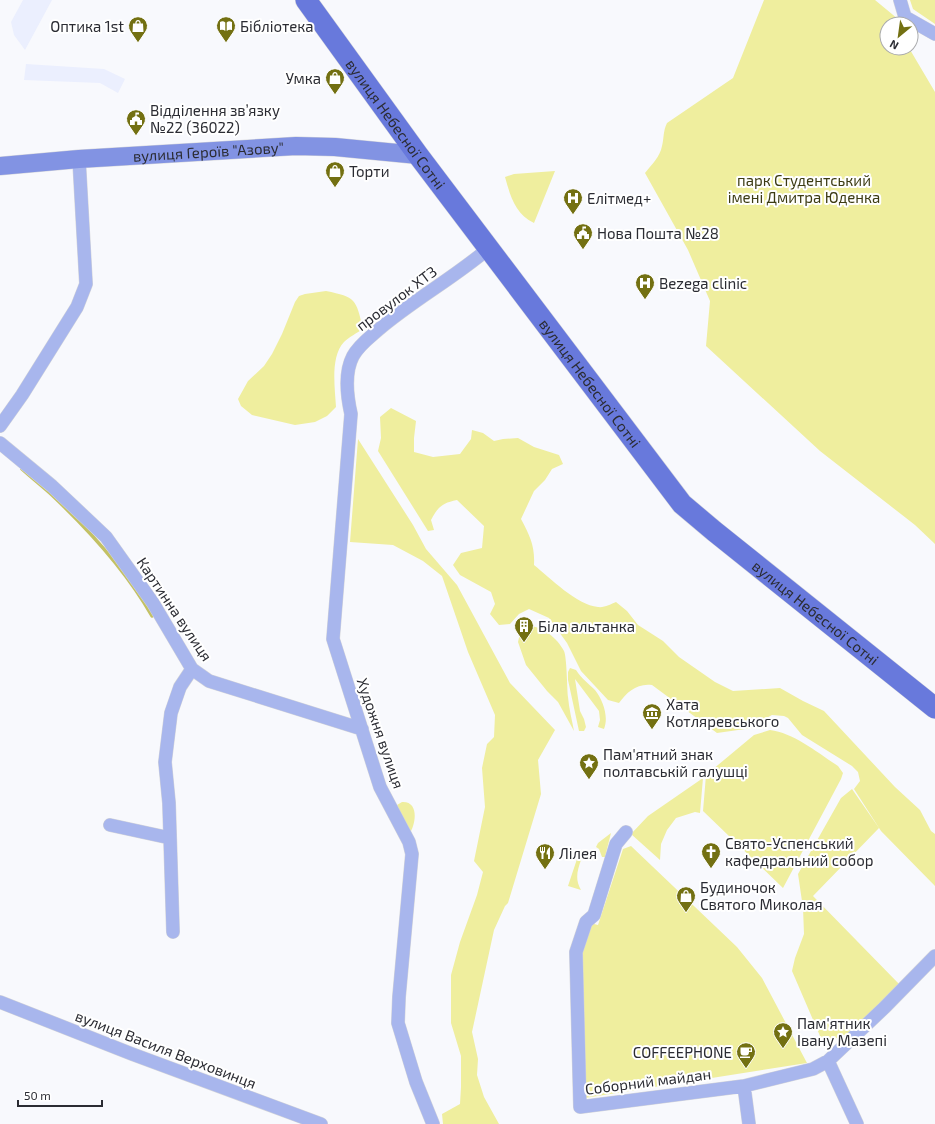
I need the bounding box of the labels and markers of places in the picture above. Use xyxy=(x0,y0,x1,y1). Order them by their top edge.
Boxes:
shop icon: Оптика 1st xyxy=(127,15,149,43)
library icon: Бібліотека xyxy=(215,15,237,43)
place label: Оптика 1st xyxy=(50,17,124,35)
place label: Бібліотека xyxy=(240,17,314,35)
shop icon: Умка xyxy=(324,67,346,95)
place label: Умка xyxy=(286,69,321,87)
place label: Відділення зв’язку №22 (36022) xyxy=(150,101,280,136)
public building icon: Відділення зв’язку №22 (36022) xyxy=(125,108,147,136)
shop icon: Торти xyxy=(324,160,346,188)
place label: Торти xyxy=(349,162,390,180)
hospital icon: Елітмед+ xyxy=(562,187,584,215)
place label: Елітмед+ xyxy=(587,189,651,207)
public building icon: Нова Пошта №28 xyxy=(572,222,594,250)
place label: Нова Пошта №28 xyxy=(597,224,719,242)
hospital icon: Bezega clinic xyxy=(634,272,656,300)
place label: Bezega clinic xyxy=(659,274,747,292)
building icon: Біла альтанка xyxy=(513,615,535,643)
place label: Біла альтанка xyxy=(538,617,635,635)
place label: Хата Котляревського xyxy=(666,695,779,730)
museum icon: Хата Котляревського xyxy=(641,702,663,730)
place label: Пам'ятний знак полтавській галушці xyxy=(603,745,748,781)
place icon: Пам'ятний знак полтавській галушці xyxy=(578,752,600,780)
place label: Свято-Успенський кафедральний собор xyxy=(725,834,874,869)
church icon: Свято-Успенський кафедральний собор xyxy=(700,841,722,869)
restaurant icon: Лілея xyxy=(534,842,556,870)
place label: Лілея xyxy=(559,844,597,862)
place label: Будиночок Святого Миколая xyxy=(700,878,823,913)
shop icon: Будиночок Святого Миколая xyxy=(675,885,697,913)
place label: Пам'ятник Івану Мазепі xyxy=(797,1014,887,1050)
place icon: Пам'ятник Івану Мазепі xyxy=(772,1021,794,1049)
cafe icon: COFFEEPHONE xyxy=(735,1041,757,1069)
place label: COFFEEPHONE xyxy=(633,1043,732,1061)

